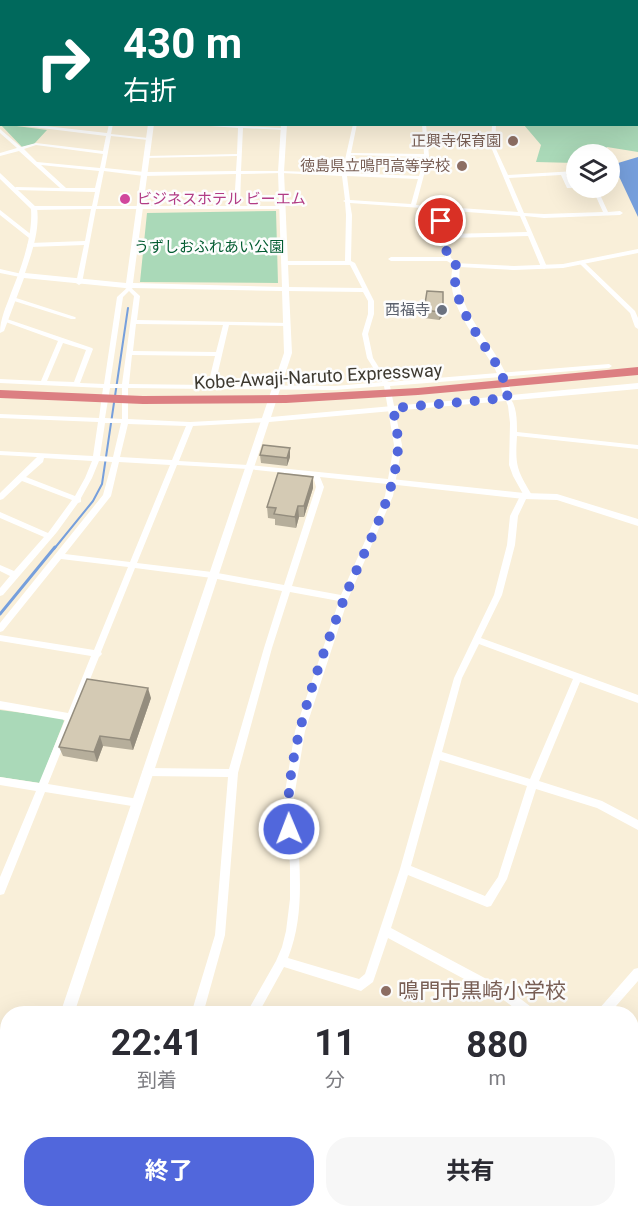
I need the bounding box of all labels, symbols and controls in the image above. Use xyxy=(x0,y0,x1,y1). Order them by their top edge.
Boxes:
text: 430 m xyxy=(123,19,242,68)
icon: right xyxy=(24,24,102,102)
text: 右折 xyxy=(123,75,177,107)
place label: 正興寺保育園 xyxy=(411,132,501,150)
marker: 正興寺保育園 xyxy=(506,134,520,148)
map controls xyxy=(566,144,620,198)
button: layers xyxy=(566,144,620,198)
place label: 徳島県立鳴門高等学校 xyxy=(300,157,450,175)
marker: 徳島県立鳴門高等学校 xyxy=(455,159,469,173)
place label: ビジネスホテル ビーエム xyxy=(137,190,306,208)
marker: ビジネスホテル ビーエム xyxy=(118,192,132,206)
pin xyxy=(415,195,466,246)
icon: arrive xyxy=(424,204,457,237)
park label: うずしおふれあい公園 xyxy=(134,238,284,256)
place label: 西福寺 xyxy=(385,301,430,319)
marker: 西福寺 xyxy=(435,303,449,317)
street label: Kobe-Awaji-Naruto Expressway xyxy=(193,359,443,393)
position arrow xyxy=(257,797,321,861)
place label: 鳴門市黒崎小学校 xyxy=(398,979,566,1003)
marker: 鳴門市黒崎小学校 xyxy=(379,984,393,998)
text: 22:41 xyxy=(111,1022,204,1064)
text: 11 xyxy=(314,1022,356,1064)
text: 880 xyxy=(466,1024,528,1066)
text: m xyxy=(488,1066,506,1090)
text: 到着 xyxy=(137,1068,177,1092)
text: 分 xyxy=(325,1068,345,1092)
button: 終了 xyxy=(24,1137,314,1206)
button: 共有 xyxy=(326,1137,615,1206)

